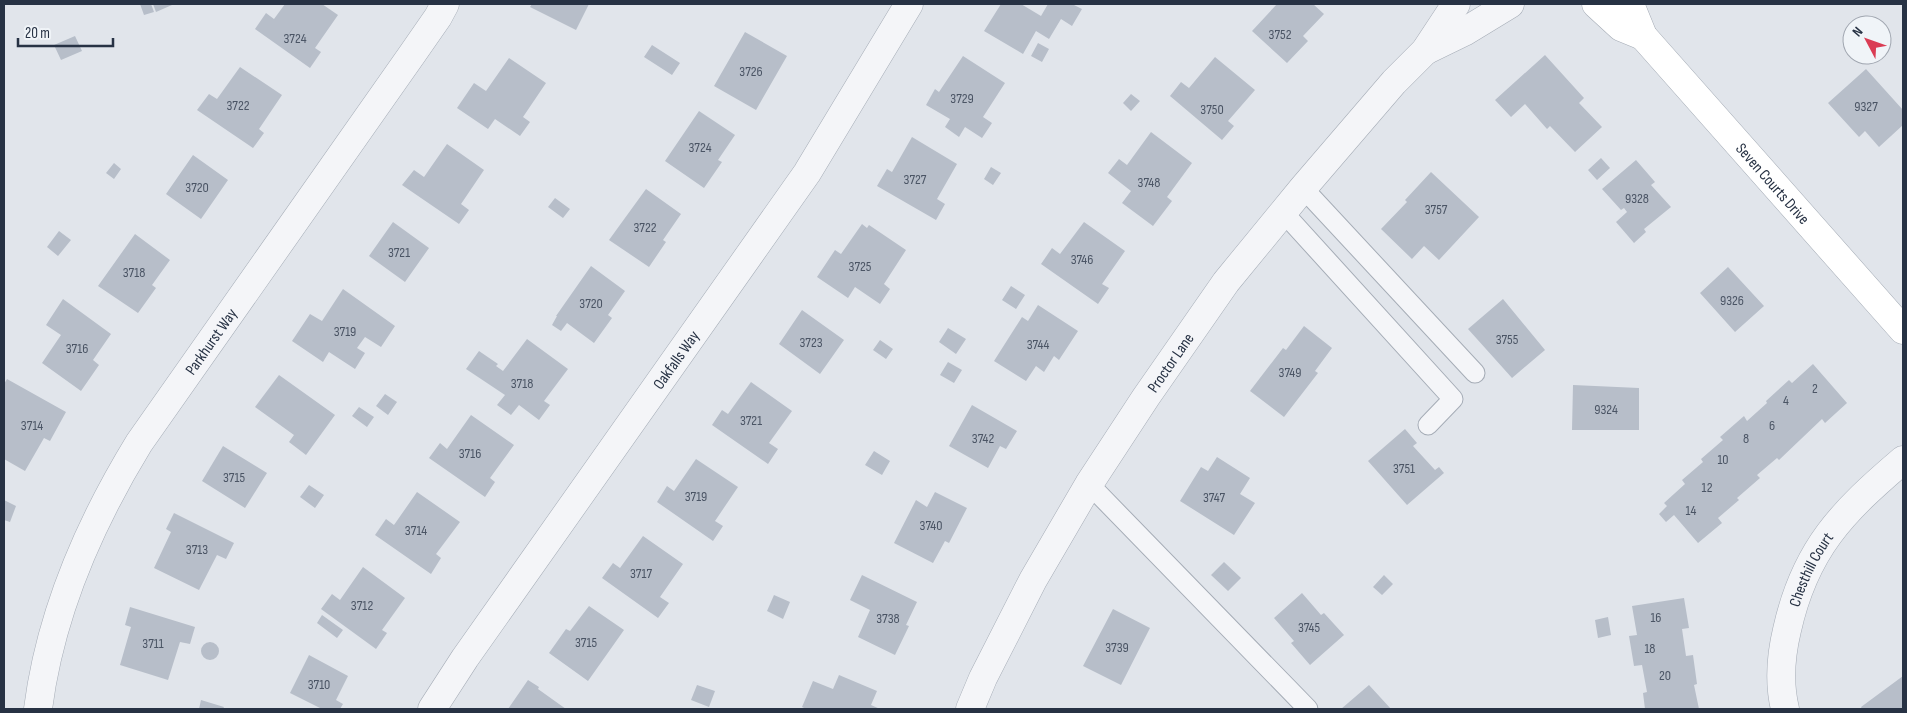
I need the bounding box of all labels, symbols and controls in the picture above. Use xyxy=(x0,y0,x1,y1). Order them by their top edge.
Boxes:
scale bar xyxy=(18,15,112,47)
north arrow xyxy=(1842,15,1892,65)
text: N xyxy=(1849,23,1866,40)
text: 20 m xyxy=(25,24,50,43)
house number: 3752 xyxy=(1269,26,1292,43)
house number: 3724 xyxy=(284,30,307,47)
house number: 3726 xyxy=(739,63,763,80)
house number: 3729 xyxy=(950,90,974,107)
house number: 3722 xyxy=(226,97,250,114)
house number: 9327 xyxy=(1854,98,1878,115)
house number: 3750 xyxy=(1200,101,1224,118)
house number: 3724 xyxy=(689,139,712,156)
street label: Seven Courts Drive xyxy=(1731,140,1813,229)
house number: 3727 xyxy=(904,171,927,188)
house number: 3748 xyxy=(1138,174,1160,191)
house number: 3720 xyxy=(185,179,209,196)
house number: 9328 xyxy=(1625,190,1649,207)
house number: 3757 xyxy=(1425,201,1448,218)
house number: 3722 xyxy=(633,219,657,236)
house number: 3721 xyxy=(388,244,410,261)
house number: 3746 xyxy=(1071,251,1093,268)
house number: 3725 xyxy=(849,258,872,275)
house number: 3718 xyxy=(123,264,145,281)
house number: 9326 xyxy=(1720,292,1744,309)
house number: 3720 xyxy=(579,295,603,312)
street label: Parkhurst Way xyxy=(182,305,242,379)
house number: 3719 xyxy=(334,323,356,340)
street label: Oakfalls Way xyxy=(650,327,704,393)
street label: Proctor Lane xyxy=(1144,330,1199,397)
house number: 3755 xyxy=(1496,331,1519,348)
house number: 3723 xyxy=(799,334,823,351)
house number: 3744 xyxy=(1027,336,1049,353)
house number: 3716 xyxy=(66,340,88,357)
house number: 3749 xyxy=(1279,364,1301,381)
house number: 3718 xyxy=(511,375,533,392)
house number: 2 xyxy=(1812,380,1818,397)
house number: 4 xyxy=(1783,392,1789,409)
house number: 9324 xyxy=(1594,401,1618,418)
house number: 3721 xyxy=(740,412,762,429)
house number: 3714 xyxy=(21,417,43,434)
house number: 6 xyxy=(1769,417,1775,434)
house number: 3742 xyxy=(972,430,994,447)
house number: 8 xyxy=(1743,430,1749,447)
house number: 3716 xyxy=(459,445,481,462)
house number: 10 xyxy=(1717,451,1729,468)
house number: 3751 xyxy=(1393,460,1415,477)
house number: 3715 xyxy=(223,469,245,486)
house number: 12 xyxy=(1702,479,1713,496)
house number: 3719 xyxy=(685,488,707,505)
house number: 3747 xyxy=(1203,489,1225,506)
house number: 14 xyxy=(1686,502,1697,519)
house number: 3740 xyxy=(920,517,942,534)
house number: 3714 xyxy=(405,522,427,539)
street label: Chesthill Court xyxy=(1786,529,1838,609)
house number: 3713 xyxy=(186,541,208,558)
house number: 3717 xyxy=(630,565,652,582)
house number: 3712 xyxy=(351,597,373,614)
house number: 16 xyxy=(1650,609,1662,626)
house number: 3738 xyxy=(876,610,900,627)
house number: 3745 xyxy=(1298,619,1321,636)
house number: 3715 xyxy=(575,634,597,651)
house number: 3711 xyxy=(142,635,164,652)
house number: 3739 xyxy=(1105,639,1129,656)
house number: 18 xyxy=(1644,640,1656,657)
house number: 20 xyxy=(1659,667,1671,684)
house number: 3710 xyxy=(308,676,330,693)

